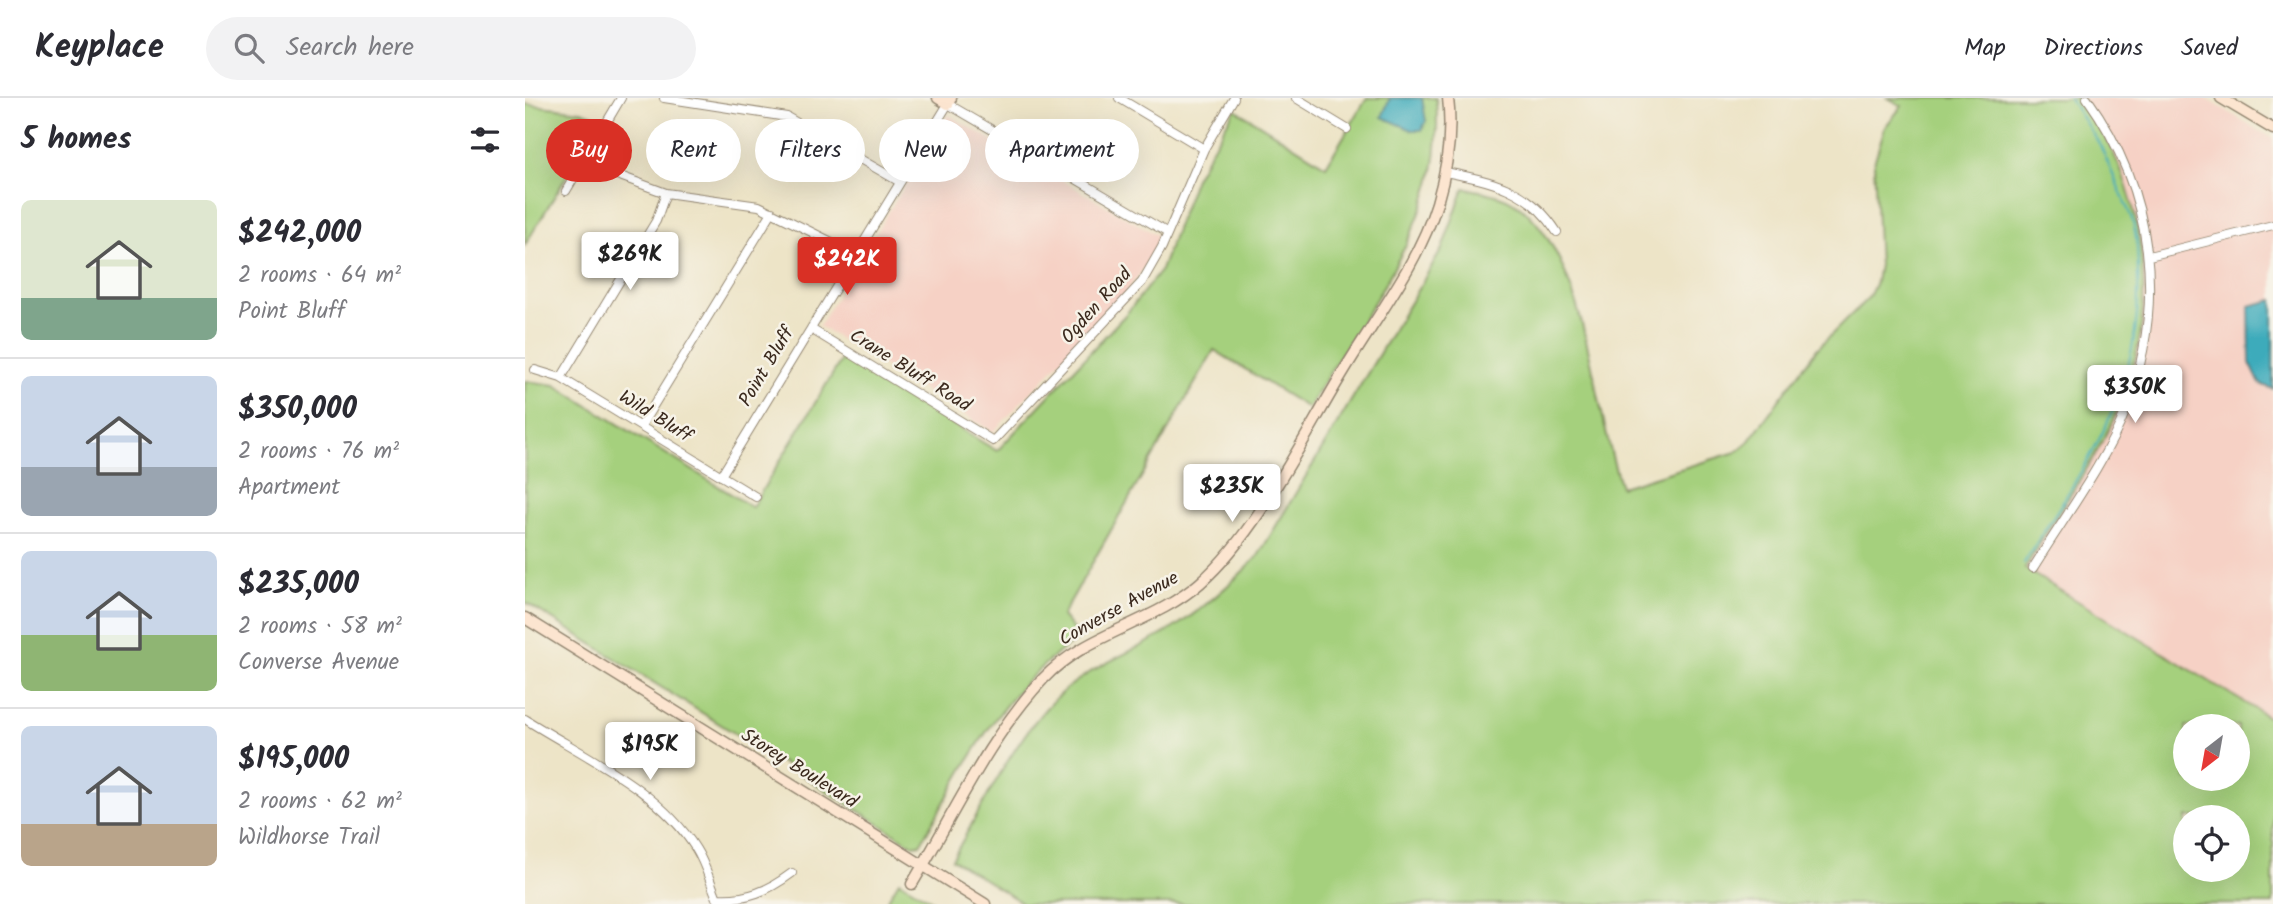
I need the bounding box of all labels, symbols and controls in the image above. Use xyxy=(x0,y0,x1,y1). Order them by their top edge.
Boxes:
search box xyxy=(206,17,696,80)
text: Keyplace xyxy=(35,22,164,75)
text: Search here xyxy=(286,27,414,69)
icon: search xyxy=(230,29,268,67)
text: Map xyxy=(1964,29,2006,68)
text: Directions xyxy=(2044,29,2143,68)
text: Saved xyxy=(2181,29,2238,68)
text: 5 homes xyxy=(21,116,132,164)
chip: Buy xyxy=(546,119,632,182)
chip: Rent xyxy=(646,119,741,182)
chip: Filters xyxy=(755,119,865,182)
chip: New xyxy=(879,119,971,182)
chip: Apartment xyxy=(985,119,1139,182)
icon: filters xyxy=(466,121,504,159)
text: $242,000 xyxy=(238,210,361,258)
icon: home xyxy=(77,228,161,312)
pin: $269K xyxy=(581,232,679,292)
text: $269K xyxy=(598,237,662,273)
pin: $242K xyxy=(798,238,896,297)
text: $242K xyxy=(814,242,880,278)
text: 2 rooms · 64 m² xyxy=(238,258,401,294)
street label: Ogden Road xyxy=(1054,260,1140,351)
text: Point Bluff xyxy=(238,294,345,330)
street label: Point Bluff xyxy=(731,320,804,413)
street label: Crane Bluff Road xyxy=(843,322,977,421)
pin: $350K xyxy=(2086,366,2184,425)
text: $350K xyxy=(2103,370,2167,406)
street label: Wild Bluff xyxy=(613,383,699,452)
text: $350,000 xyxy=(238,386,357,434)
icon: home xyxy=(77,404,161,488)
text: 2 rooms · 76 m² xyxy=(238,434,399,470)
pin: $235K xyxy=(1183,464,1281,524)
text: $235K xyxy=(1199,469,1265,505)
text: Apartment xyxy=(238,470,340,506)
text: $235,000 xyxy=(238,561,359,609)
street label: Converse Avenue xyxy=(1053,563,1185,654)
icon: home xyxy=(77,579,161,663)
text: 2 rooms · 58 m² xyxy=(238,609,402,645)
text: Converse Avenue xyxy=(238,645,399,681)
north arrow xyxy=(2173,714,2251,791)
map controls xyxy=(2173,714,2250,882)
street label: Storey Boulevard xyxy=(735,721,864,817)
pin: $195K xyxy=(601,722,699,782)
text: $195K xyxy=(621,727,679,763)
text: $195,000 xyxy=(238,736,349,784)
icon: home xyxy=(77,754,161,838)
text: 2 rooms · 62 m² xyxy=(238,784,402,820)
button: locate xyxy=(2173,805,2250,882)
text: Wildhorse Trail xyxy=(238,820,380,856)

